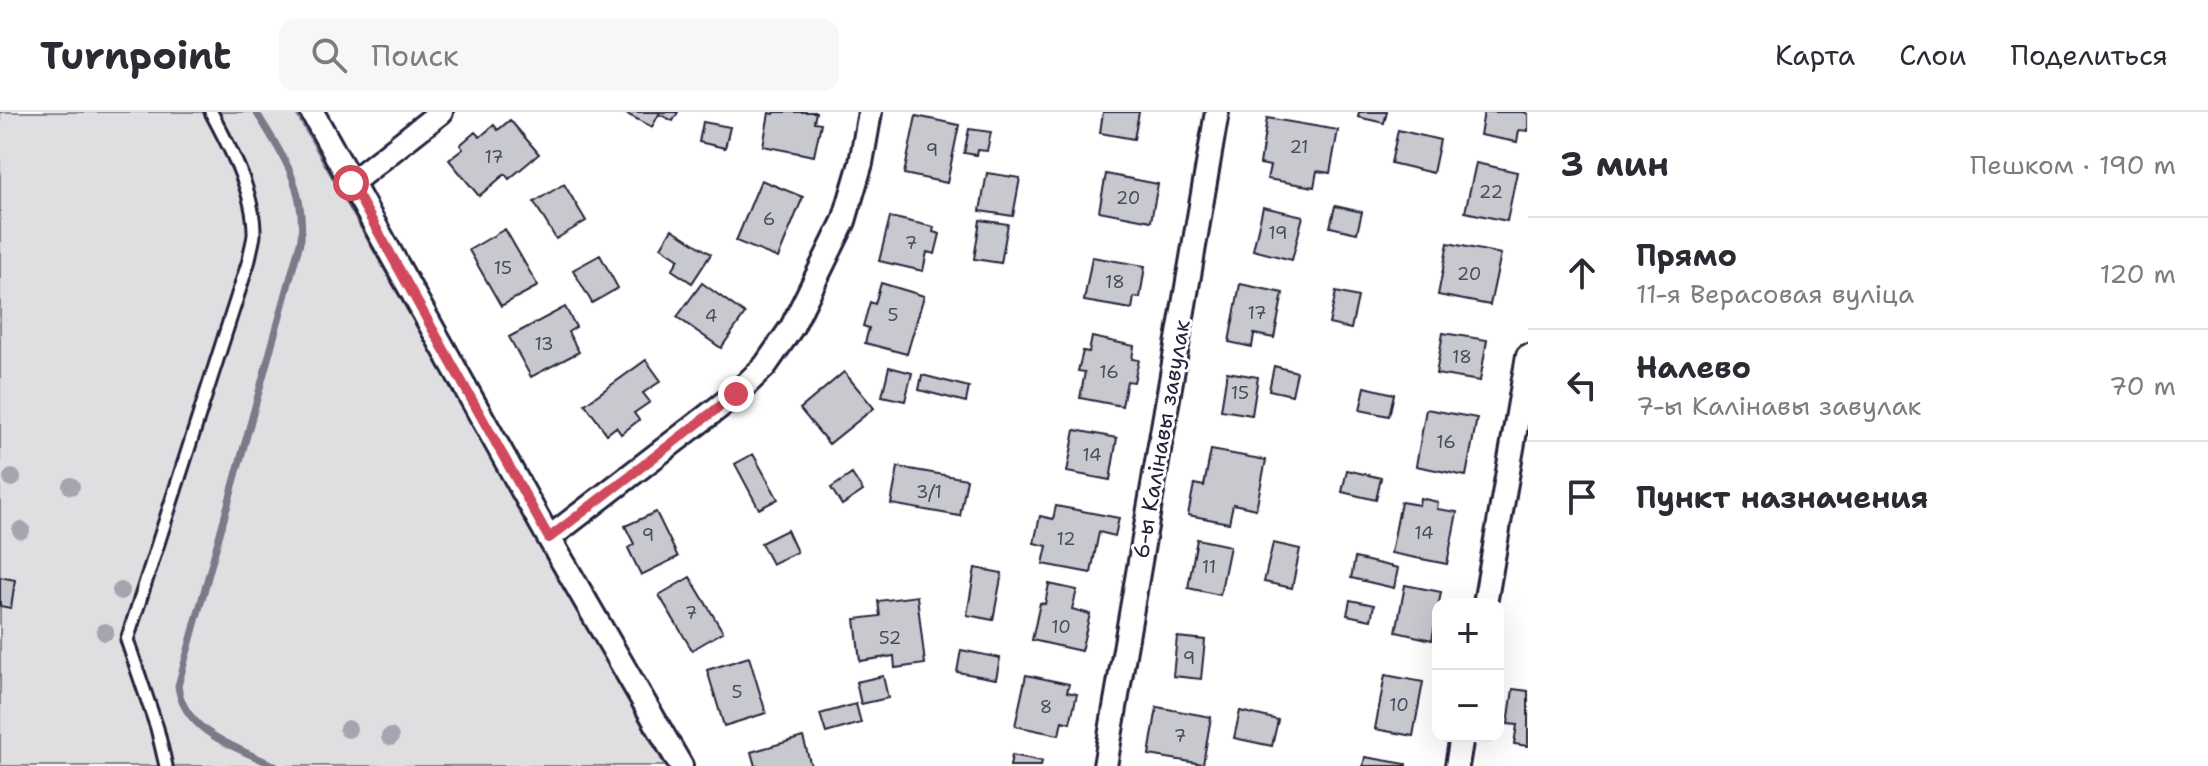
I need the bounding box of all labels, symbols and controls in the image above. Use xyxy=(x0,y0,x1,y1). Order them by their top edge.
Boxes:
search box xyxy=(279,19,839,91)
text: Turnpoint xyxy=(40,30,231,81)
icon: search xyxy=(307,33,351,77)
text: Поиск xyxy=(371,35,459,76)
text: Карта xyxy=(1775,36,1855,74)
text: Слои xyxy=(1899,36,1966,74)
text: Поделиться xyxy=(2010,36,2168,74)
house number: 21 xyxy=(1289,135,1309,159)
house number: 9 xyxy=(926,138,938,162)
text: 3 мин xyxy=(1560,141,1669,187)
house number: 17 xyxy=(484,145,504,169)
text: Пешком · 190 m xyxy=(1970,147,2176,182)
route start xyxy=(333,165,369,201)
house number: 22 xyxy=(1479,180,1503,204)
house number: 20 xyxy=(1116,186,1140,210)
house number: 6 xyxy=(763,207,775,231)
house number: 19 xyxy=(1268,221,1288,245)
house number: 7 xyxy=(905,231,917,255)
text: Прямо xyxy=(1636,235,1737,276)
icon: ahead xyxy=(1560,251,1604,295)
house number: 15 xyxy=(494,256,512,280)
text: 120 m xyxy=(2100,256,2176,291)
house number: 20 xyxy=(1457,262,1481,286)
house number: 18 xyxy=(1105,270,1125,294)
text: 11-я Верасовая вуліца xyxy=(1636,276,1914,311)
house number: 17 xyxy=(1247,301,1267,325)
house number: 5 xyxy=(887,303,899,327)
house number: 4 xyxy=(705,304,717,328)
street label: 6-ы Калінавы завулак xyxy=(1126,317,1197,561)
house number: 13 xyxy=(534,332,554,356)
house number: 18 xyxy=(1452,345,1472,369)
text: Налево xyxy=(1636,347,1751,388)
house number: 16 xyxy=(1099,360,1119,384)
icon: left xyxy=(1560,363,1604,407)
text: 70 m xyxy=(2109,368,2176,403)
route end xyxy=(718,376,754,412)
house number: 15 xyxy=(1231,381,1249,405)
text: 7-ы Калінавы завулак xyxy=(1636,388,1921,423)
house number: 16 xyxy=(1436,430,1456,454)
house number: 14 xyxy=(1082,443,1102,467)
icon: arrive xyxy=(1560,475,1604,519)
text: Пункт назначения xyxy=(1636,477,1928,518)
house number: 3/1 xyxy=(916,480,942,504)
house number: 14 xyxy=(1414,521,1434,545)
house number: 9 xyxy=(642,523,654,547)
house number: 12 xyxy=(1056,527,1076,551)
house number: 11 xyxy=(1202,555,1216,579)
map controls xyxy=(1432,598,1504,742)
button: + xyxy=(1432,598,1504,670)
house number: 7 xyxy=(685,601,697,625)
house number: 10 xyxy=(1051,615,1071,639)
house number: 52 xyxy=(879,626,901,650)
house number: 9 xyxy=(1183,646,1195,670)
button: − xyxy=(1432,670,1504,742)
house number: 5 xyxy=(731,680,743,704)
house number: 10 xyxy=(1389,693,1409,717)
house number: 8 xyxy=(1040,695,1052,719)
house number: 7 xyxy=(1174,724,1186,748)

